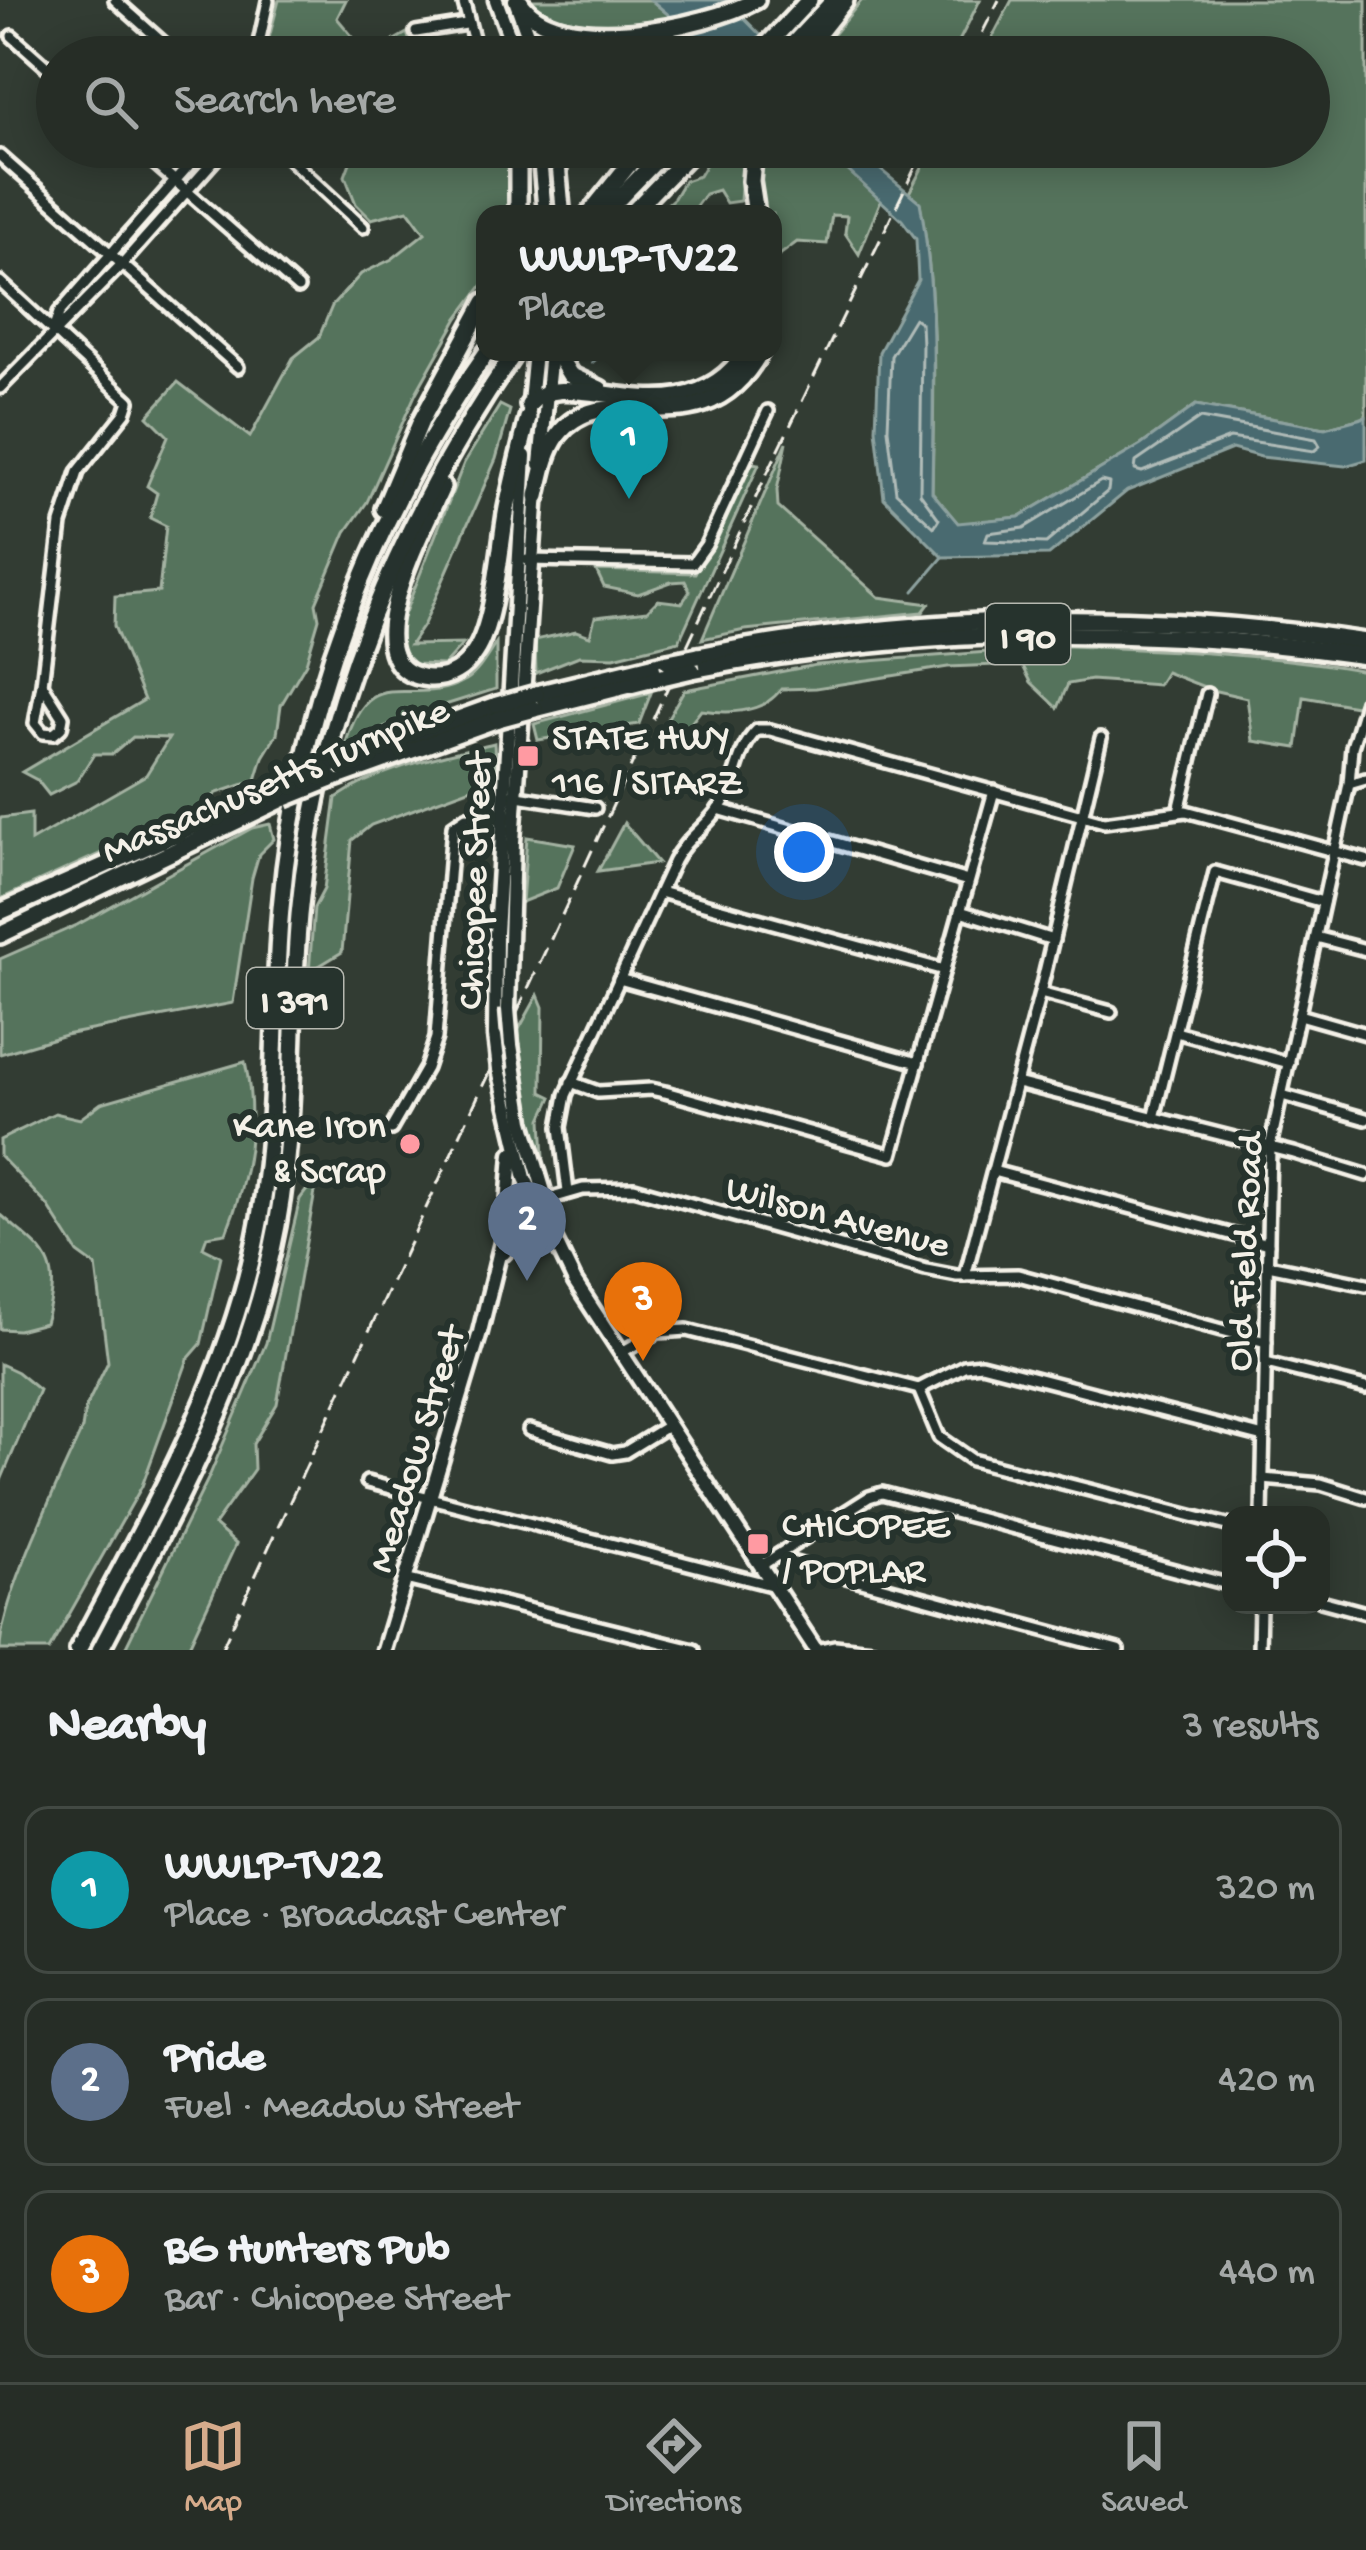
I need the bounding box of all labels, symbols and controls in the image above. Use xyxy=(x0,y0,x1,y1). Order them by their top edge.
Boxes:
search box xyxy=(36,36,1330,168)
icon: search xyxy=(78,69,144,135)
text: Search here xyxy=(174,76,396,129)
popup xyxy=(476,205,782,361)
text: WWLP-TV22 xyxy=(520,234,738,287)
text: Place xyxy=(520,287,605,333)
pin: 1 xyxy=(590,400,668,499)
road number: I 90 xyxy=(986,604,1070,664)
street label: Massachusetts Turnpike xyxy=(96,689,458,877)
place label: STATE HWY 116 / SITARZ xyxy=(551,718,743,809)
marker: STATE HWY 116 / SITARZ xyxy=(515,743,541,769)
street label: Chicopee Street xyxy=(451,749,506,1010)
your location xyxy=(774,822,834,882)
road number: I 391 xyxy=(247,968,343,1028)
place label: Kane Iron & Scrap xyxy=(233,1106,386,1197)
street label: Old Field Road xyxy=(1219,1129,1277,1373)
marker: Kane Iron & Scrap xyxy=(397,1131,423,1157)
street label: Wilson Avenue xyxy=(720,1168,955,1272)
pin: 2 xyxy=(488,1182,566,1281)
pin: 3 xyxy=(604,1262,682,1361)
street label: Meadow Street xyxy=(360,1318,480,1579)
place label: CHICOPEE / POPLAR xyxy=(782,1506,951,1597)
map controls xyxy=(1222,1506,1330,1614)
button: locate xyxy=(1222,1506,1330,1614)
marker: CHICOPEE / POPLAR xyxy=(745,1531,771,1557)
text: Nearby xyxy=(48,1698,206,1758)
text: 3 results xyxy=(1183,1705,1318,1751)
text: WWLP-TV22 xyxy=(165,1841,383,1894)
text: 1 xyxy=(82,1867,98,1913)
text: 320 m xyxy=(1217,1867,1315,1913)
text: Place · Broadcast Center xyxy=(165,1894,563,1940)
text: Pride xyxy=(165,2033,265,2086)
text: 2 xyxy=(80,2059,100,2105)
text: 420 m xyxy=(1218,2059,1315,2105)
text: Fuel · Meadow Street xyxy=(165,2086,518,2132)
text: BG Hunters Pub xyxy=(165,2225,450,2278)
text: 3 xyxy=(80,2251,100,2297)
text: 440 m xyxy=(1219,2251,1315,2297)
text: Bar · Chicopee Street xyxy=(165,2278,508,2324)
tab: Map xyxy=(180,2413,246,2523)
tab: Directions xyxy=(607,2413,741,2523)
tab: Saved xyxy=(1101,2413,1186,2523)

